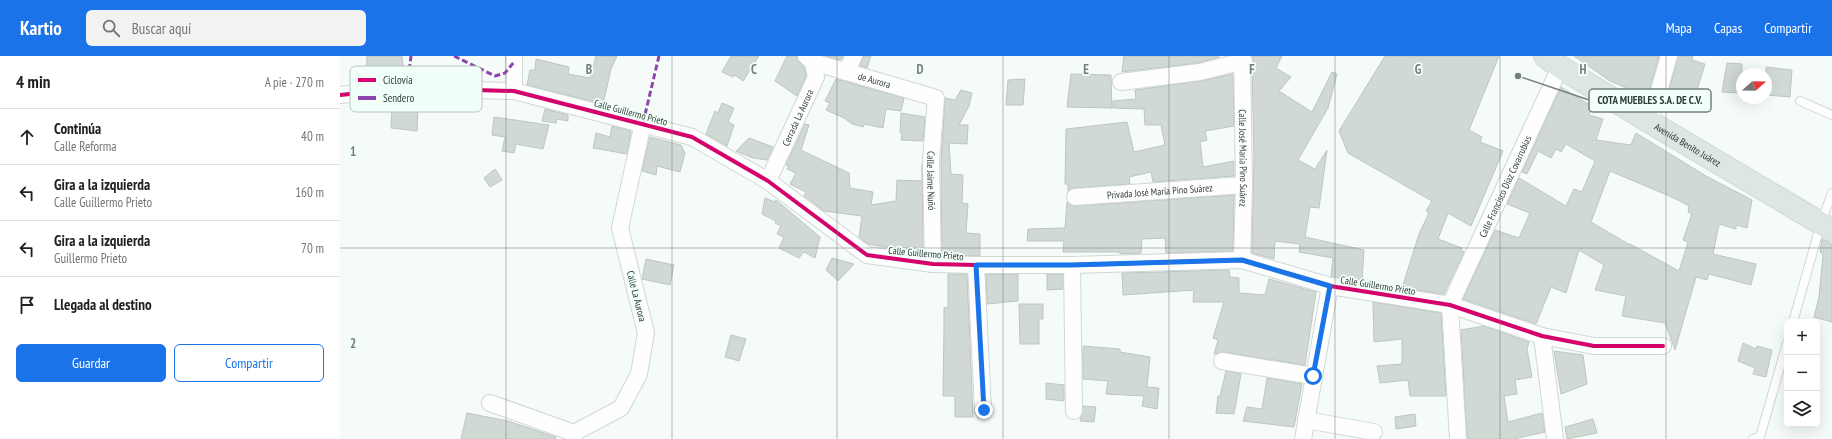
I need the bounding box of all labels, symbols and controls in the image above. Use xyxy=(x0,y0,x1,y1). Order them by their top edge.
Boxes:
search box xyxy=(86,10,366,46)
text: Kartio xyxy=(20,16,62,40)
icon: search xyxy=(100,17,122,39)
text: Buscar aquí xyxy=(132,19,191,38)
text: Mapa xyxy=(1666,19,1692,37)
text: Capas xyxy=(1714,19,1742,37)
text: Compartir xyxy=(1764,19,1812,37)
text: B xyxy=(586,61,592,78)
text: C xyxy=(751,61,757,78)
text: D xyxy=(917,61,924,78)
text: E xyxy=(1083,61,1089,78)
text: F xyxy=(1249,61,1255,78)
text: G xyxy=(1415,61,1422,78)
text: H xyxy=(1580,61,1587,78)
legend xyxy=(350,66,482,112)
north arrow xyxy=(1736,68,1772,104)
street label: de Aurora xyxy=(857,70,892,91)
text: 4 min xyxy=(16,71,50,93)
text: Ciclovía xyxy=(383,73,413,87)
text: A pie · 270 m xyxy=(265,74,324,91)
street label: Cerrada La Aurora xyxy=(779,87,817,148)
callout: COTA MUEBLES S.A. DE C.V. xyxy=(1589,89,1711,112)
text: Sendero xyxy=(383,91,414,105)
text: COTA MUEBLES S.A. DE C.V. xyxy=(1598,93,1702,107)
street label: Calle Guillermo Prieto xyxy=(593,96,669,129)
street label: Calle José María Pino Suárez xyxy=(1236,109,1250,207)
text: Continúa xyxy=(54,119,101,138)
street label: Avenida Benito Juárez xyxy=(1652,120,1724,170)
icon: ahead xyxy=(16,126,38,148)
text: 40 m xyxy=(301,128,324,145)
street label: Calle Francisco Díaz Covarrubias xyxy=(1476,133,1535,240)
text: Calle Reforma xyxy=(54,138,116,155)
text: 1 xyxy=(350,143,356,160)
street label: Calle Jaime Nuñó xyxy=(924,151,938,210)
text: Gira a la izquierda xyxy=(54,175,150,194)
street label: Privada José María Pino Suárez xyxy=(1107,181,1214,202)
icon: left xyxy=(16,182,38,204)
text: 160 m xyxy=(295,184,324,201)
text: Calle Guillermo Prieto xyxy=(54,194,152,211)
text: Gira a la izquierda xyxy=(54,231,150,250)
icon: left xyxy=(16,238,38,260)
text: 70 m xyxy=(301,240,324,257)
street label: Calle Guillermo Prieto xyxy=(888,244,964,263)
text: Guillermo Prieto xyxy=(54,250,127,267)
street label: Calle La Aurora xyxy=(624,269,649,323)
street label: Calle Guillermo Prieto xyxy=(1340,273,1416,298)
icon: arrive xyxy=(16,294,38,316)
text: Llegada al destino xyxy=(54,295,152,314)
map controls xyxy=(1784,319,1820,427)
button: + xyxy=(1784,319,1820,355)
text: 2 xyxy=(350,335,356,352)
button: Guardar xyxy=(16,344,166,382)
button: Compartir xyxy=(174,344,324,382)
button: − xyxy=(1784,355,1820,391)
route start xyxy=(1304,367,1322,385)
button: layers xyxy=(1784,391,1820,427)
route end xyxy=(975,401,993,419)

